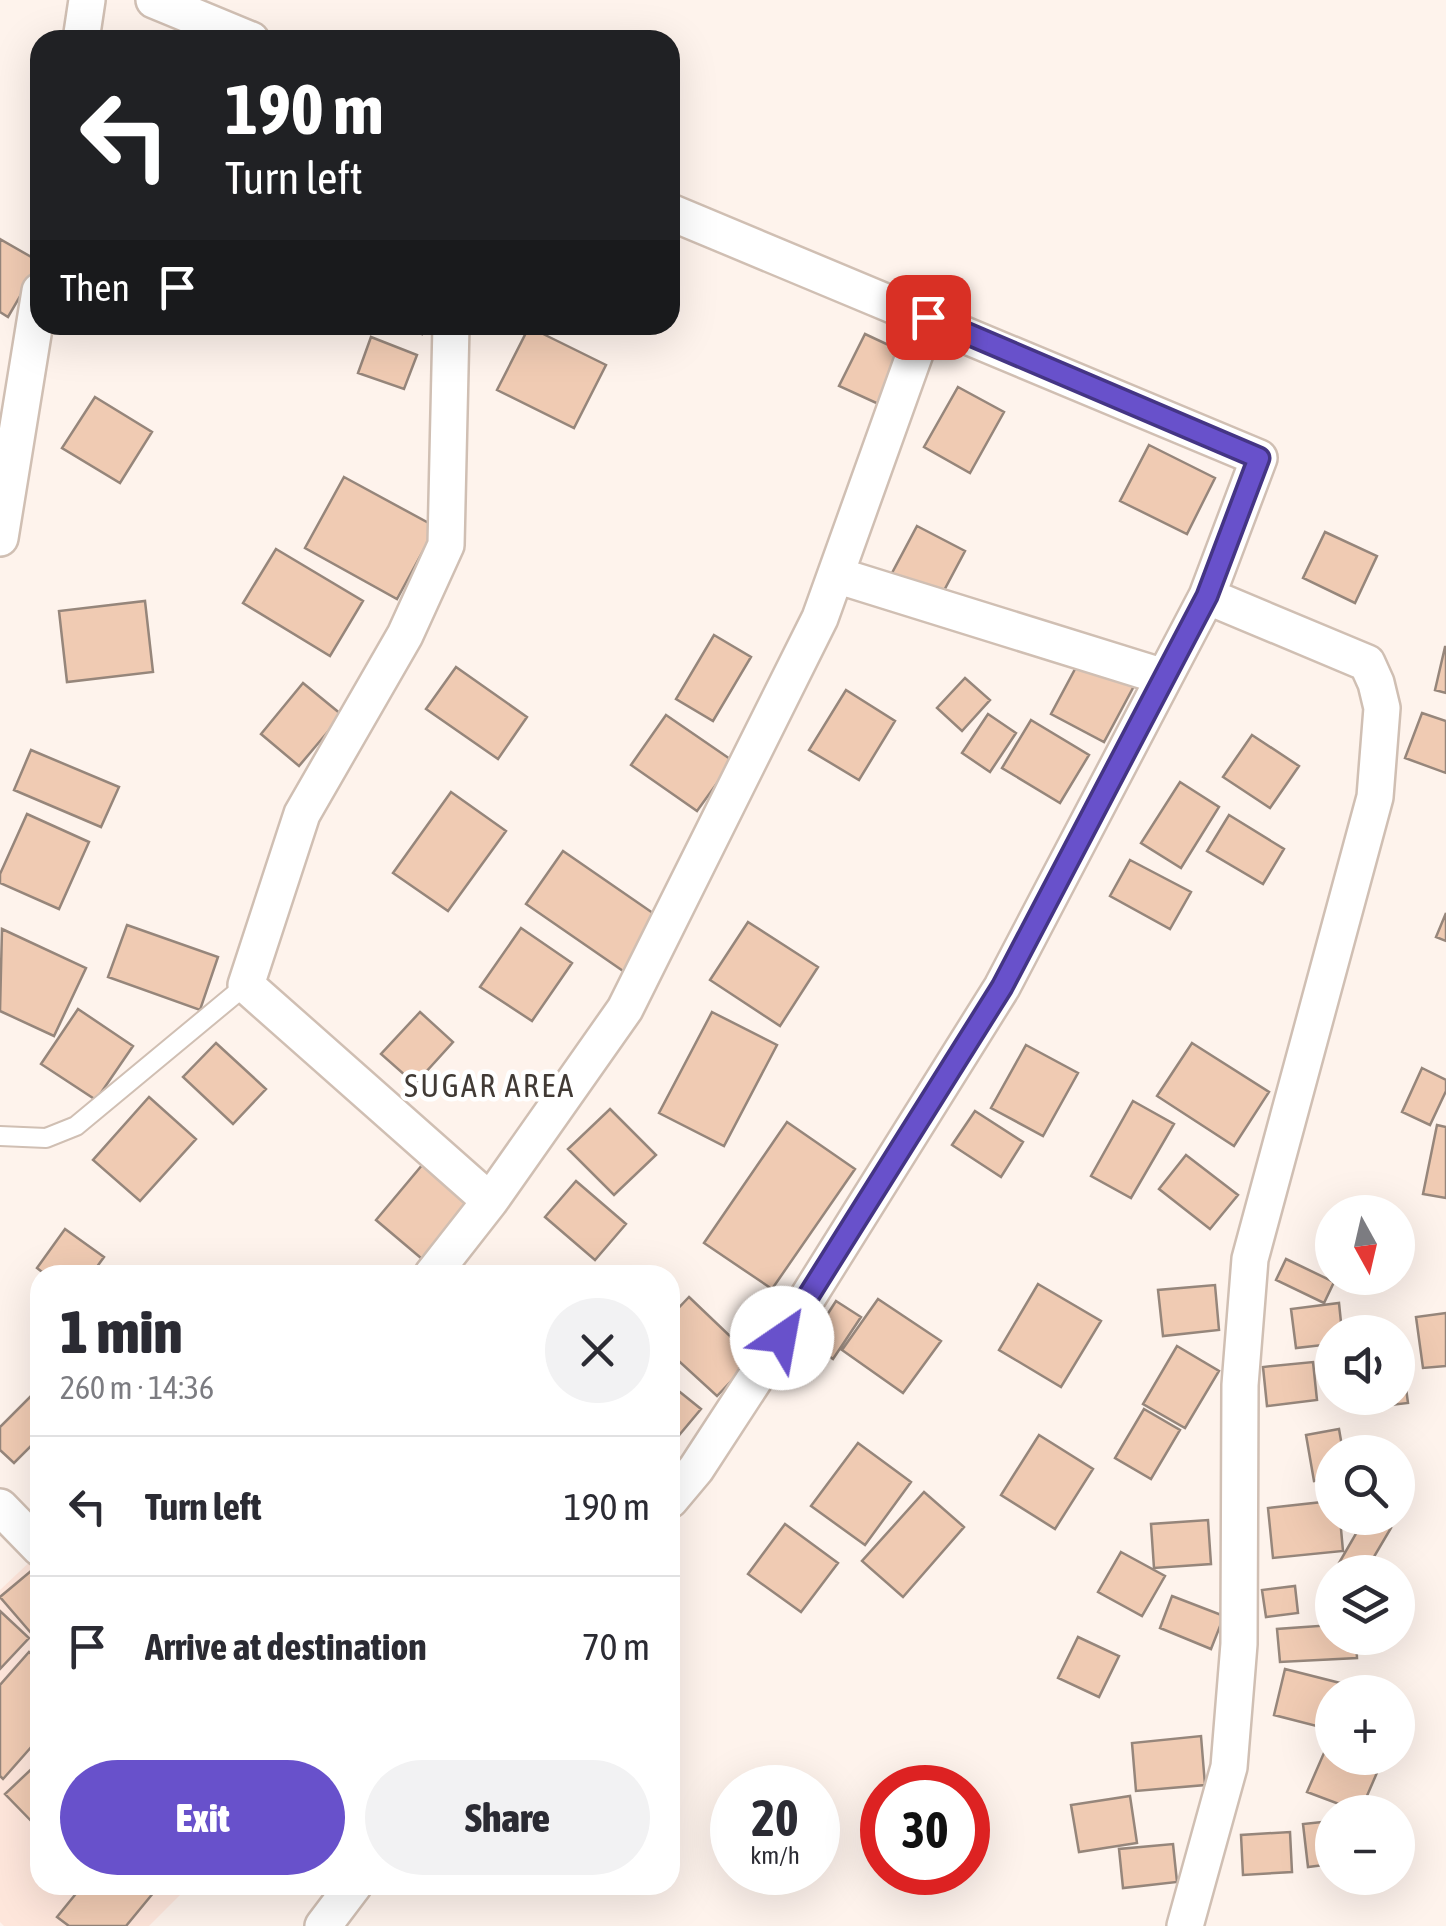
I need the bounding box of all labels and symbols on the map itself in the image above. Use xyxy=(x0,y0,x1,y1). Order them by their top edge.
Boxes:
pin xyxy=(886,275,971,360)
district label: SUGAR AREA xyxy=(404,1067,576,1104)
north arrow xyxy=(1315,1195,1415,1295)
position arrow xyxy=(730,1286,834,1390)
speed limit sign: 30 xyxy=(860,1765,990,1895)

